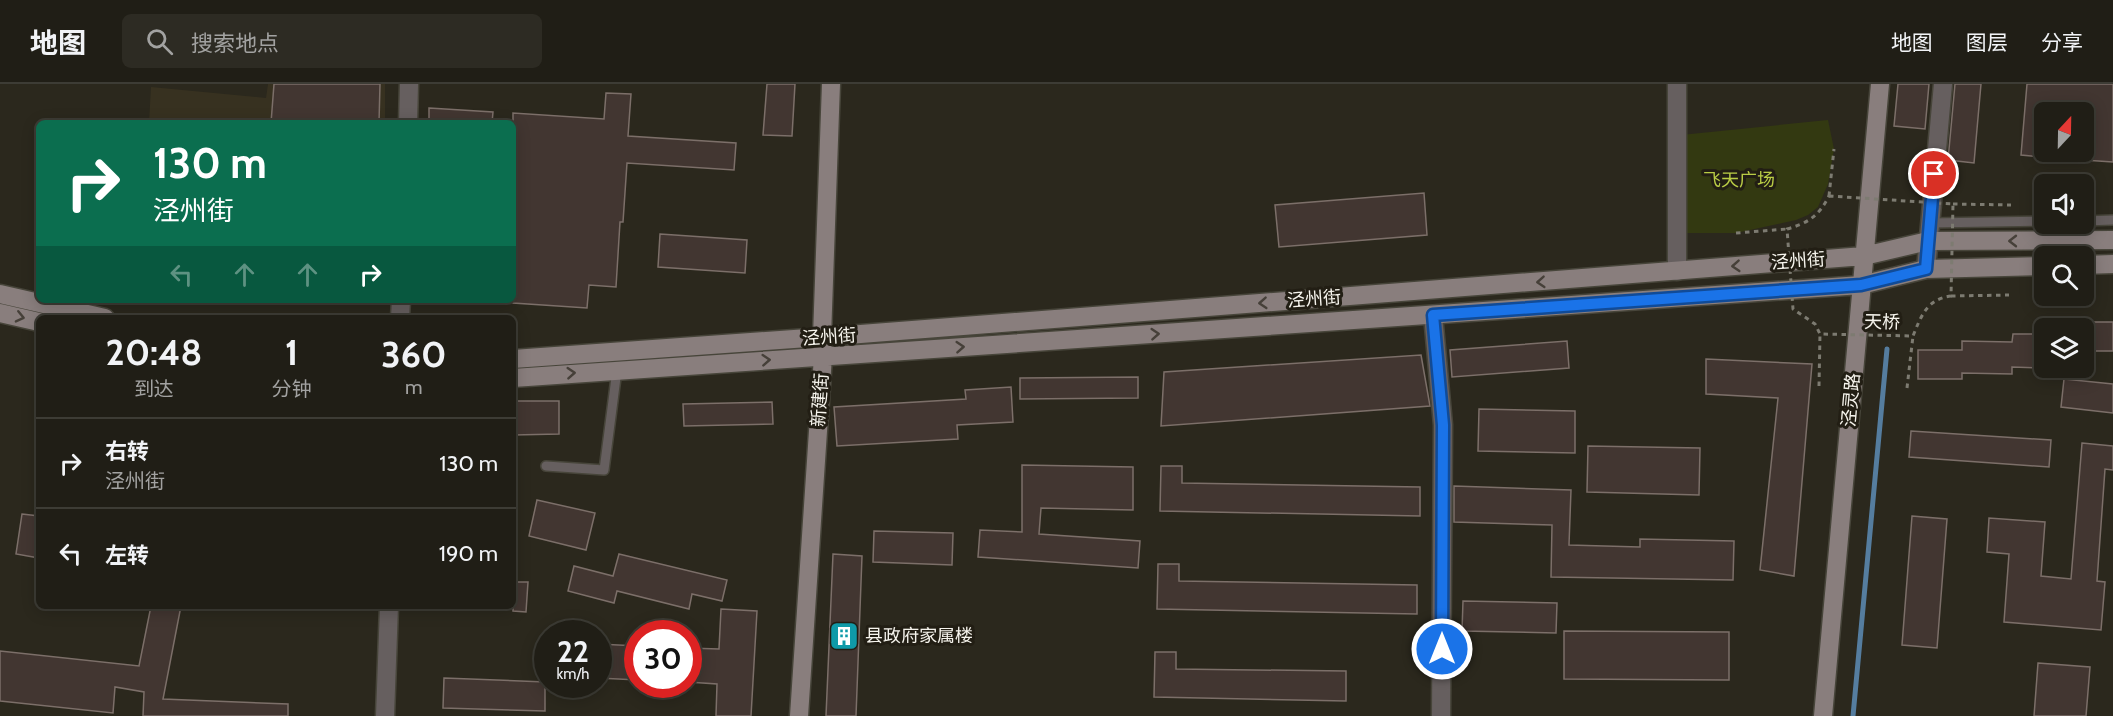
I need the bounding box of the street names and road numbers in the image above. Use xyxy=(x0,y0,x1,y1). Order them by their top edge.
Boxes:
street label: 泾州街 xyxy=(1770,248,1826,274)
street label: 泾州街 xyxy=(1286,286,1342,312)
street label: 天桥 xyxy=(1864,311,1900,333)
street label: 泾州街 xyxy=(801,324,857,350)
street label: 新建街 xyxy=(807,372,833,428)
street label: 泾灵路 xyxy=(1838,372,1864,428)

